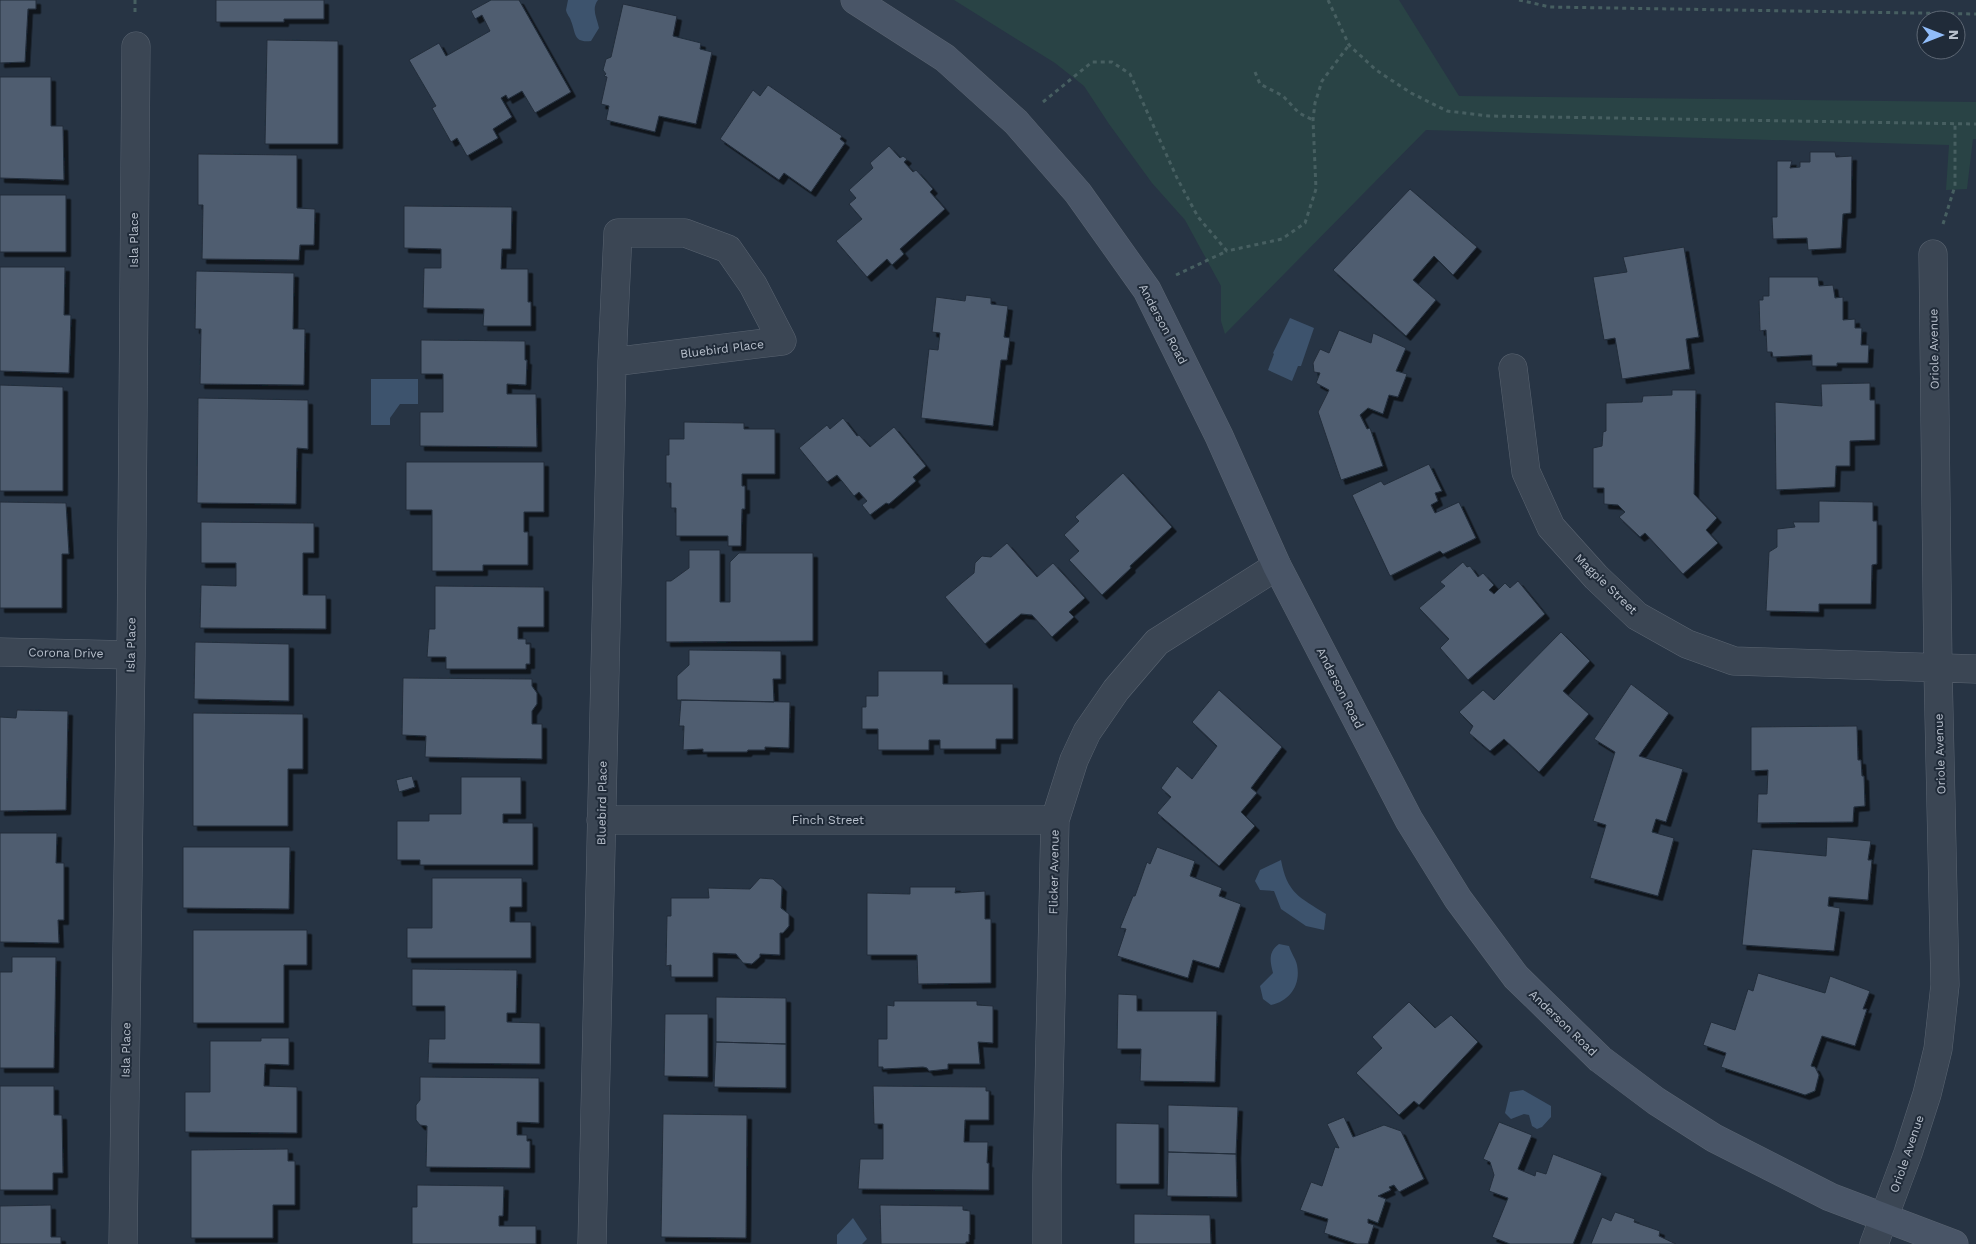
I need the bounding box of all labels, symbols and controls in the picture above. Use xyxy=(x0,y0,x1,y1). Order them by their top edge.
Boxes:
north arrow xyxy=(1916,10,1966,60)
text: N xyxy=(1946,30,1962,40)
street label: Isla Place xyxy=(127,212,141,268)
street label: Anderson Road xyxy=(1136,282,1190,366)
street label: Oriole Avenue xyxy=(1926,308,1942,390)
street label: Bluebird Place xyxy=(679,337,765,361)
street label: Magpie Street xyxy=(1572,551,1640,617)
street label: Isla Place xyxy=(124,617,138,673)
street label: Corona Drive xyxy=(28,645,104,661)
street label: Anderson Road xyxy=(1314,645,1366,731)
street label: Oriole Avenue xyxy=(1932,713,1948,795)
street label: Bluebird Place xyxy=(594,761,610,845)
street label: Finch Street xyxy=(792,813,864,827)
street label: Flicker Avenue xyxy=(1046,829,1062,915)
street label: Anderson Road xyxy=(1526,987,1600,1059)
street label: Isla Place xyxy=(119,1022,133,1078)
street label: Oriole Avenue xyxy=(1887,1113,1927,1195)

